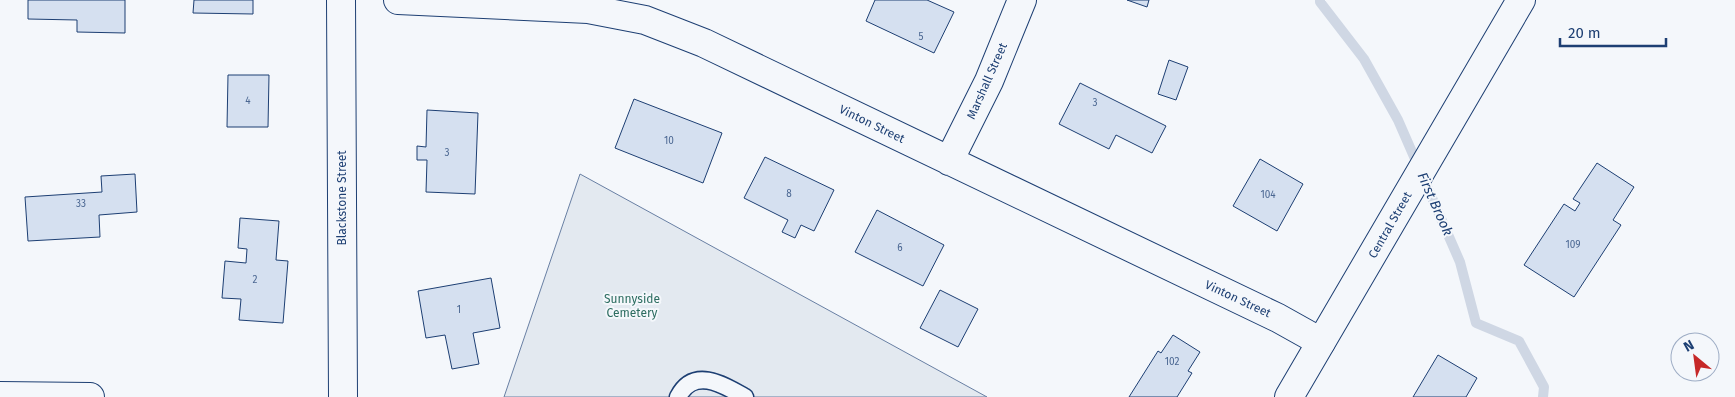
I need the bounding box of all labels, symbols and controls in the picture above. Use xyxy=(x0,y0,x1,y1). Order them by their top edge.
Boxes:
scale bar xyxy=(1560,15,1666,47)
text: 20 m xyxy=(1568,24,1601,42)
house number: 5 xyxy=(918,31,924,43)
street label: Marshall Street xyxy=(964,40,1010,121)
house number: 4 xyxy=(245,95,251,107)
house number: 3 xyxy=(1093,97,1098,109)
street label: Vinton Street xyxy=(837,102,908,146)
house number: 10 xyxy=(664,135,674,147)
house number: 3 xyxy=(445,147,450,159)
street label: Blackstone Street xyxy=(335,150,349,246)
water label: First Brook xyxy=(1413,170,1457,239)
house number: 8 xyxy=(786,188,792,200)
house number: 104 xyxy=(1260,189,1276,201)
street label: Central Street xyxy=(1365,189,1415,261)
house number: 33 xyxy=(76,198,86,210)
house number: 109 xyxy=(1565,239,1581,251)
house number: 6 xyxy=(897,242,903,254)
house number: 2 xyxy=(253,274,258,286)
street label: Vinton Street xyxy=(1203,278,1274,321)
park label: Sunnyside Cemetery xyxy=(604,292,660,320)
house number: 1 xyxy=(457,304,461,316)
north arrow xyxy=(1670,332,1720,382)
text: N xyxy=(1681,336,1697,356)
house number: 102 xyxy=(1165,356,1179,368)

